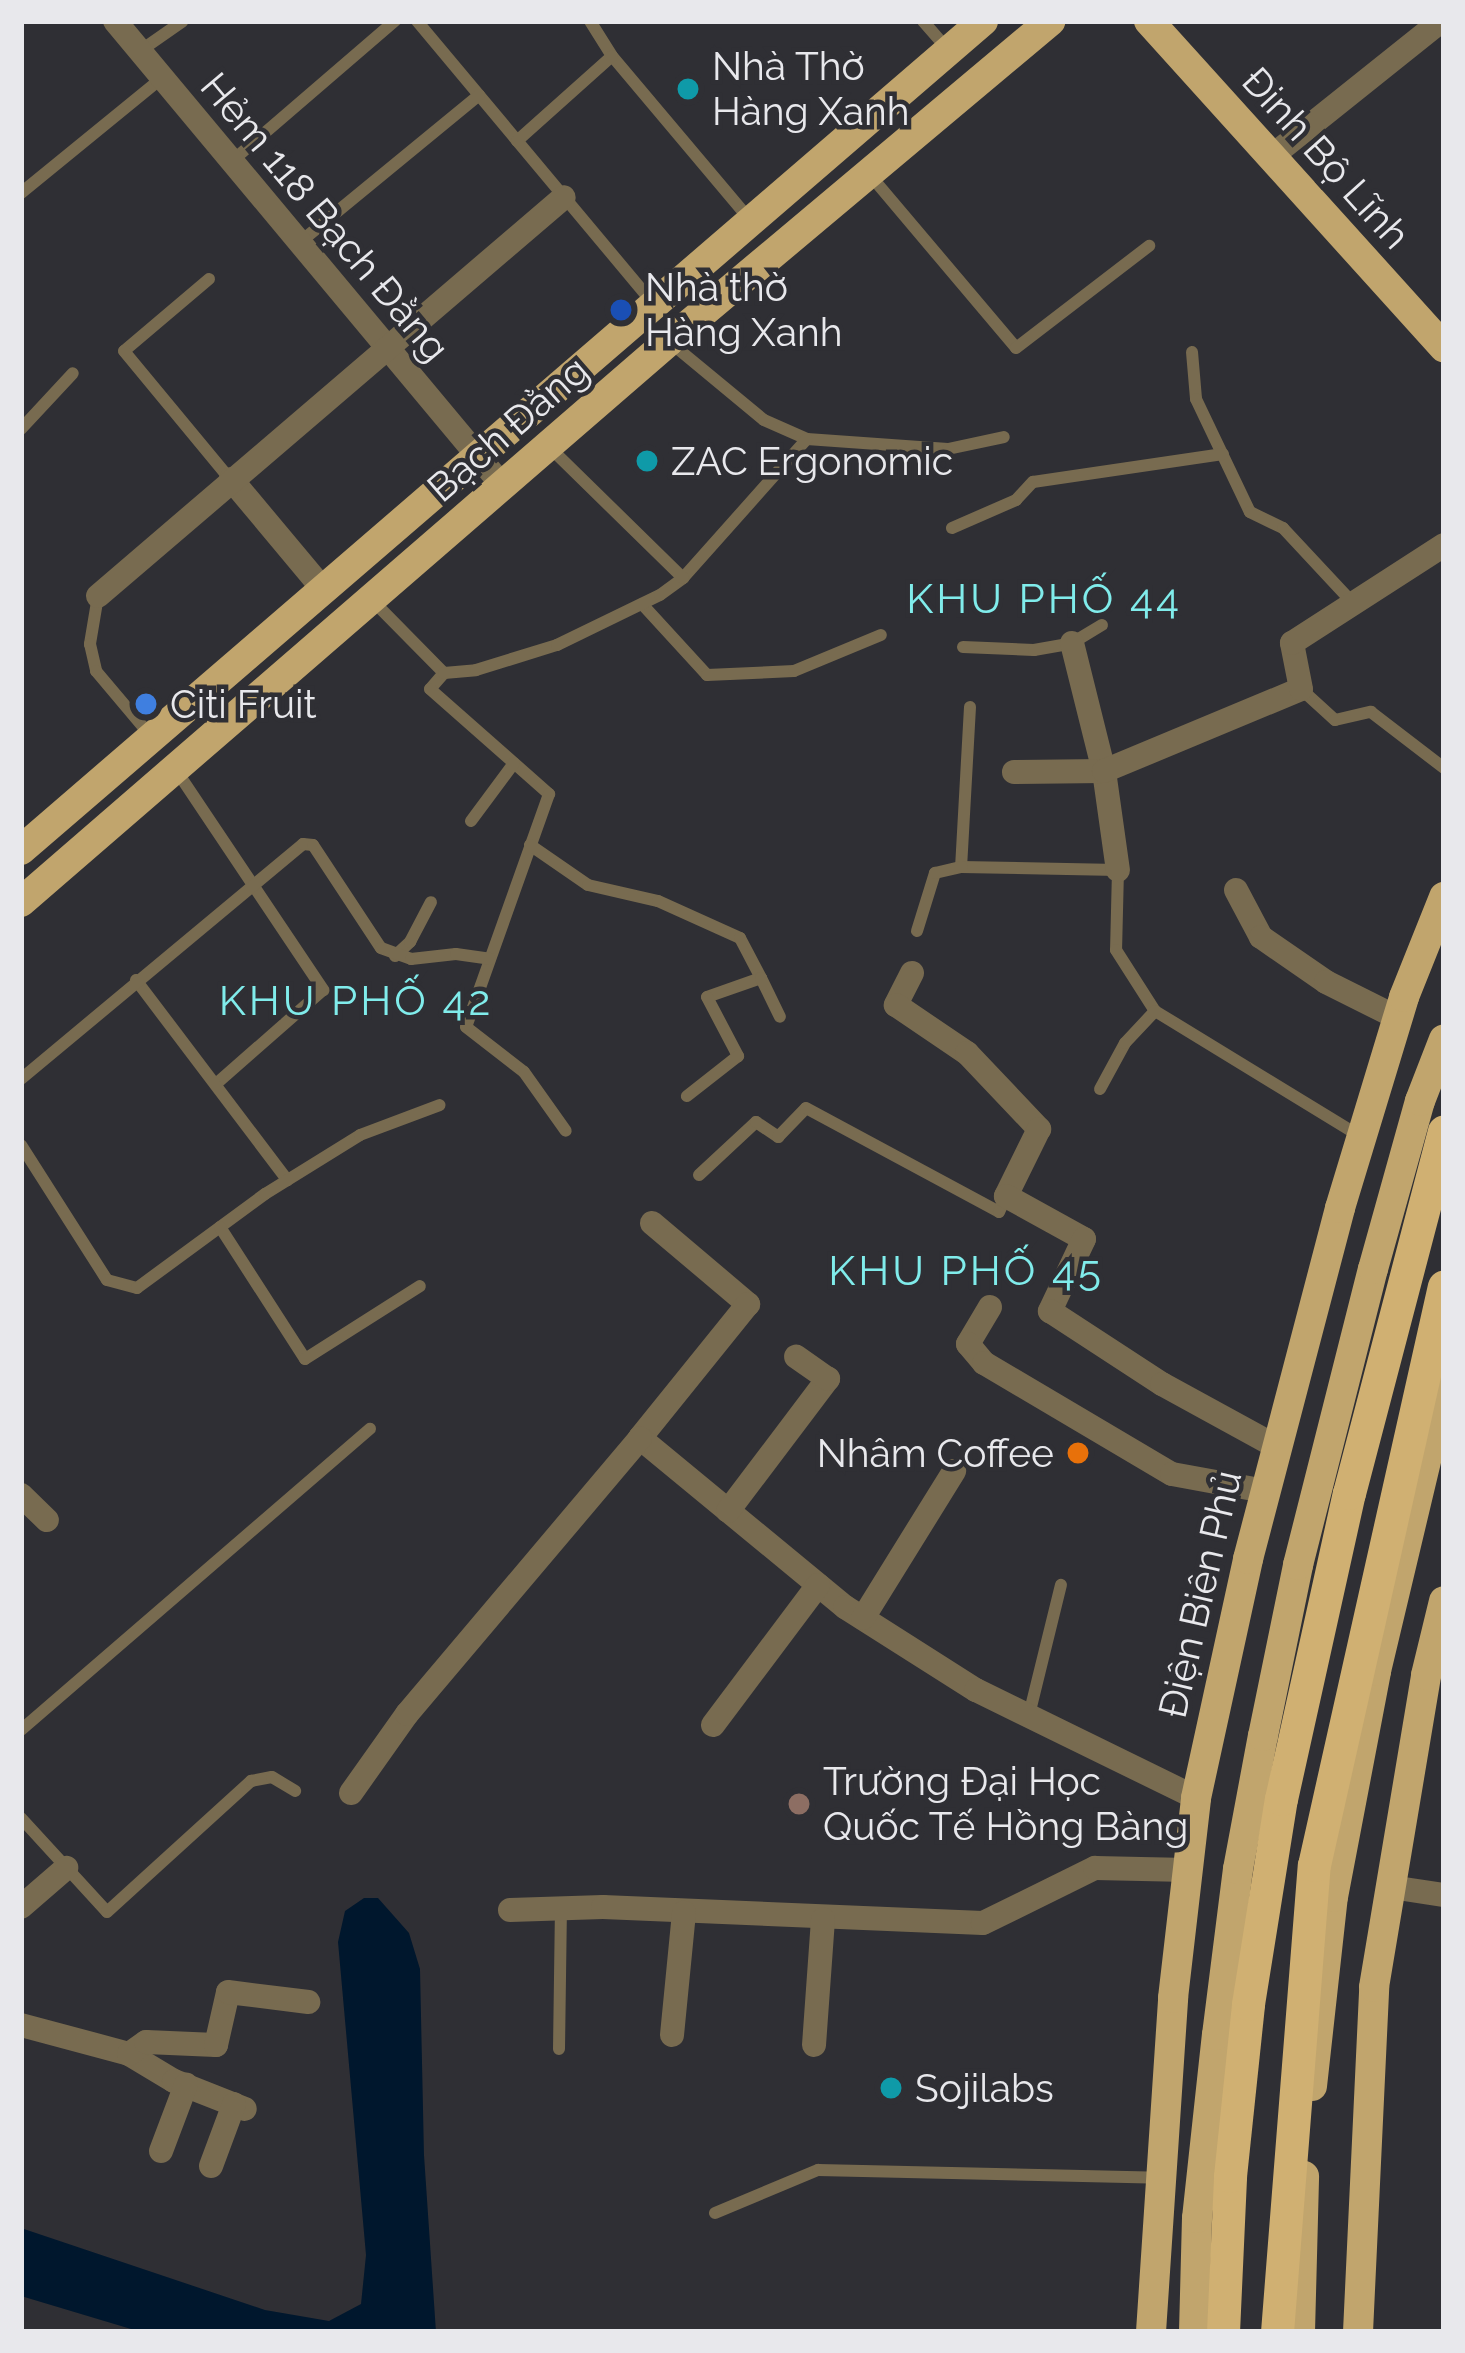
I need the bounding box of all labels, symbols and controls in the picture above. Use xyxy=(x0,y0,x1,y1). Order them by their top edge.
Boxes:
place label: Nhà Thờ Hàng Xanh xyxy=(712,44,910,135)
street label: Đinh Bộ Lĩnh xyxy=(1232,58,1420,258)
street label: Hẻm 118 Bạch Đằng xyxy=(191,64,459,370)
marker: Nhà Thờ Hàng Xanh xyxy=(675,76,701,102)
place label: Nhà thờ Hàng Xanh xyxy=(645,265,843,356)
marker: Nhà thờ Hàng Xanh xyxy=(608,297,634,323)
street label: Bạch Đằng xyxy=(418,347,598,511)
place label: ZAC Ergonomic xyxy=(671,438,953,484)
marker: ZAC Ergonomic xyxy=(634,448,660,474)
district label: KHU PHỐ 44 xyxy=(906,574,1182,624)
place label: Citi Fruit xyxy=(170,681,317,727)
marker: Citi Fruit xyxy=(133,691,159,717)
district label: KHU PHỐ 42 xyxy=(219,976,493,1026)
district label: KHU PHỐ 45 xyxy=(828,1246,1104,1296)
place label: Nhâm Coffee xyxy=(817,1430,1054,1476)
marker: Nhâm Coffee xyxy=(1065,1440,1091,1466)
street label: Điện Biên Phủ xyxy=(1149,1466,1251,1722)
place label: Trường Đại Học Quốc Tế Hồng Bàng xyxy=(823,1759,1189,1850)
marker: Trường Đại Học Quốc Tế Hồng Bàng xyxy=(786,1791,812,1817)
place label: Sojilabs xyxy=(915,2065,1054,2111)
marker: Sojilabs xyxy=(878,2075,904,2101)

